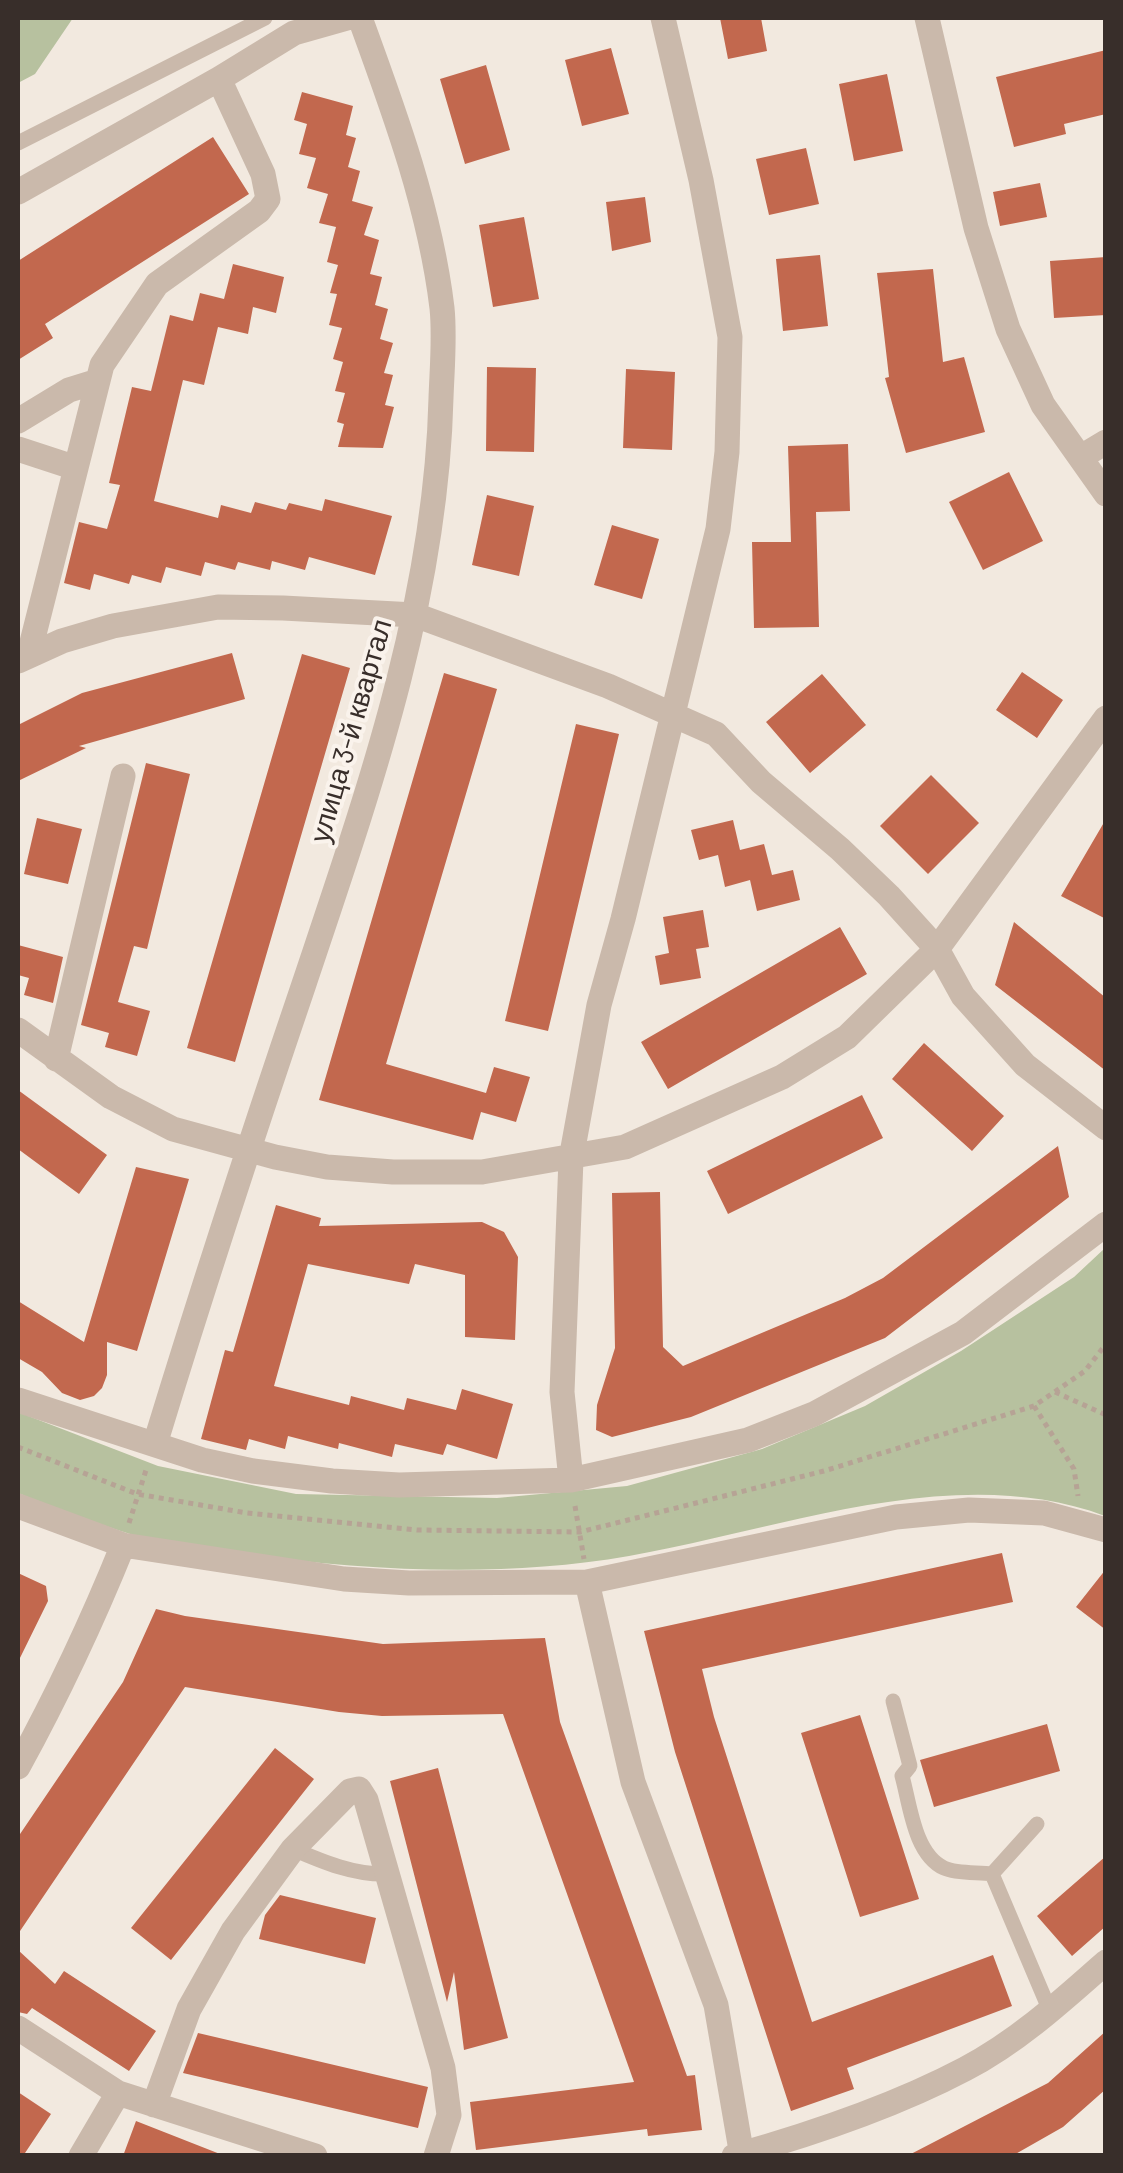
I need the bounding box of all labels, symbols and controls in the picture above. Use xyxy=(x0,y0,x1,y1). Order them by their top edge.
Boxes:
street label: улица 3-й квартал xyxy=(303,615,399,847)

